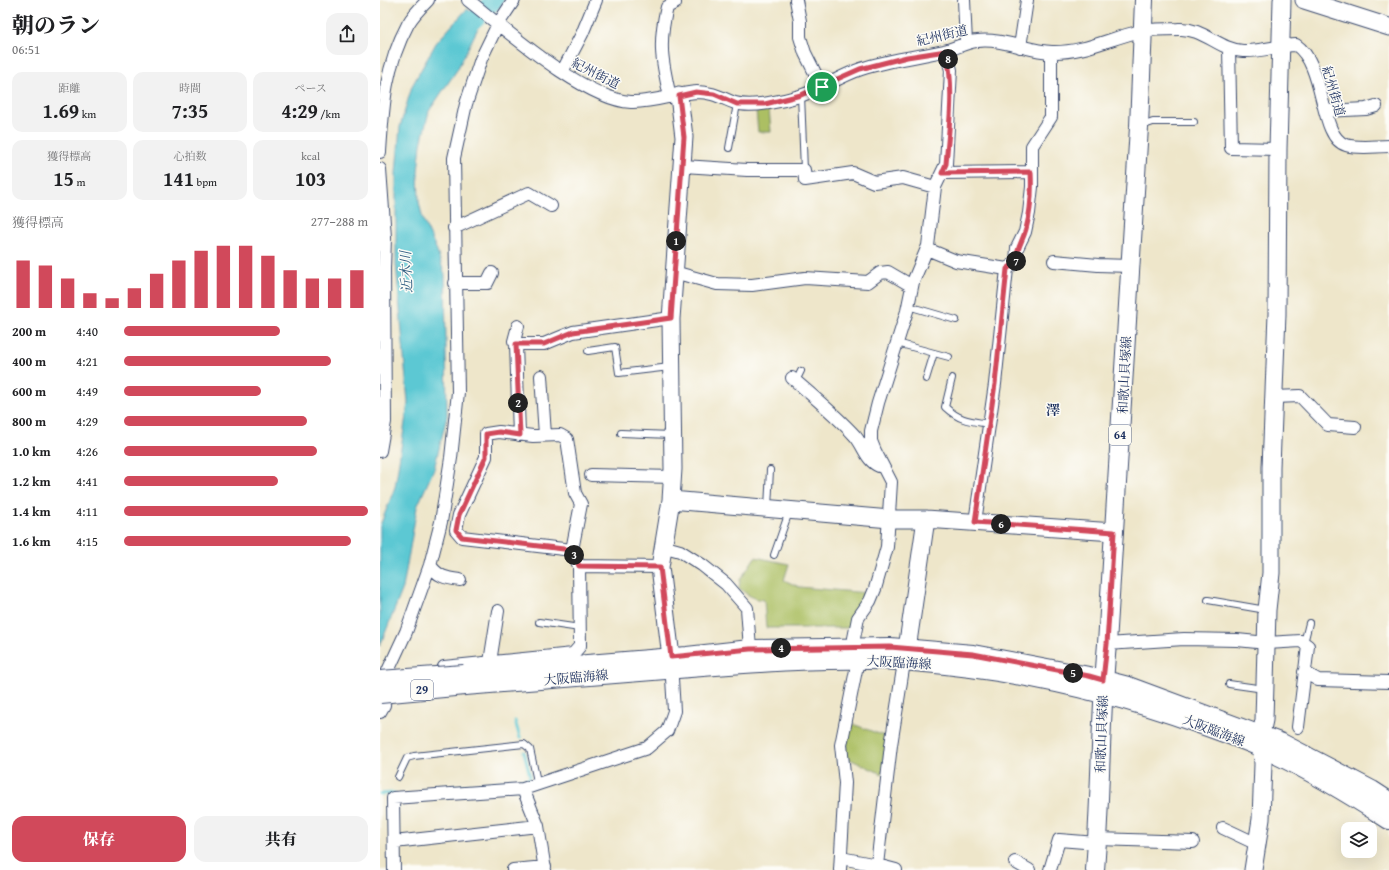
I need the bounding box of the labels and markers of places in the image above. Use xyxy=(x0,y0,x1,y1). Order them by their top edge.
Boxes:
pin: 8 xyxy=(938,49,958,69)
pin xyxy=(805,70,839,104)
pin: 1 xyxy=(666,231,686,251)
pin: 7 xyxy=(1006,251,1026,271)
pin: 2 xyxy=(508,393,528,413)
pin: 6 xyxy=(991,514,1011,534)
pin: 3 xyxy=(564,545,584,565)
pin: 4 xyxy=(771,638,791,658)
pin: 5 xyxy=(1063,663,1083,683)

